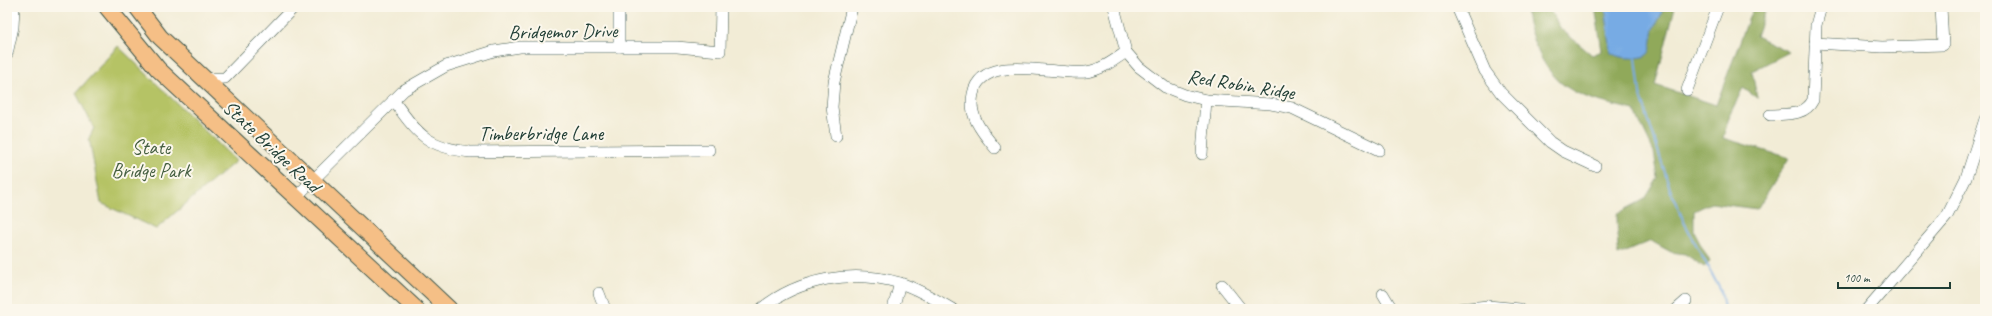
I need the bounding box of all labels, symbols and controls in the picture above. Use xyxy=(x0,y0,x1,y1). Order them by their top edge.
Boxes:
street label: Bridgemor Drive xyxy=(508,18,619,45)
street label: Red Robin Ridge xyxy=(1186,64,1298,106)
street label: State Bridge Road xyxy=(218,95,328,200)
street label: Timberbridge Lane xyxy=(479,121,605,146)
park label: State Bridge Park xyxy=(112,135,192,183)
scale bar xyxy=(1838,264,1950,290)
text: 100 m xyxy=(1844,270,1871,286)

